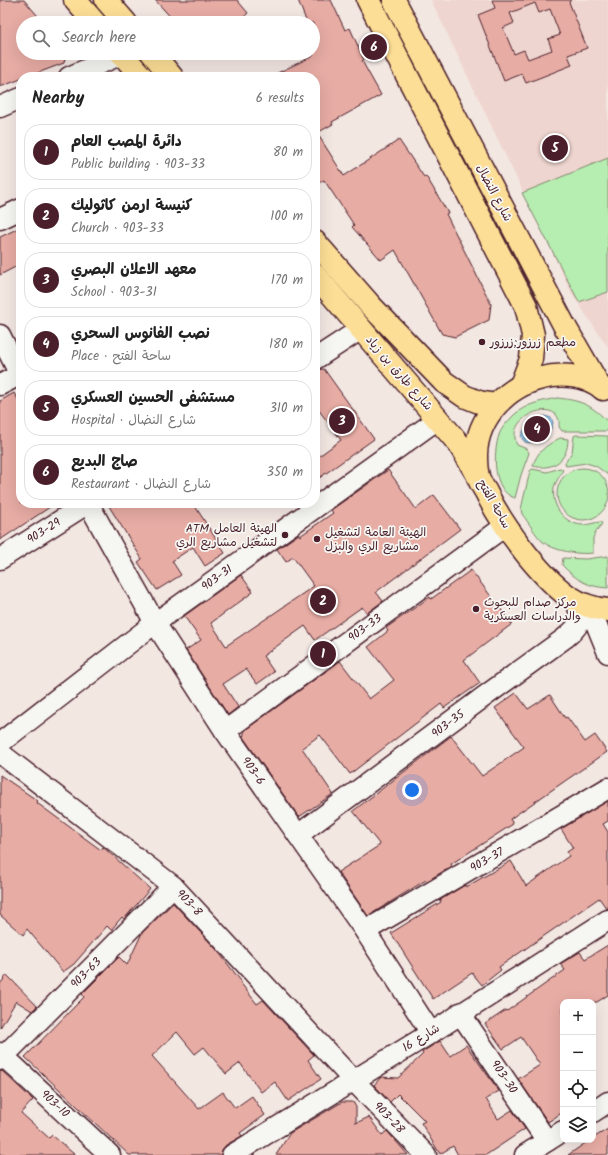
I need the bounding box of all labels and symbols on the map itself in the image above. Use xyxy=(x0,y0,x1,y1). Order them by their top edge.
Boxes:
pin: 6 xyxy=(361,32,387,62)
pin: 5 xyxy=(542,133,568,163)
street label: شارع النضال xyxy=(471,161,517,225)
street label: شارع طارق بن زياد xyxy=(361,331,437,415)
place label: مطعم زرزور;زرزور xyxy=(489,333,576,352)
marker: مطعم زرزور;زرزور xyxy=(477,337,487,347)
pin: 3 xyxy=(329,406,355,436)
pin: 4 xyxy=(524,414,550,444)
street label: ساحة الفتح xyxy=(472,476,516,532)
street label: 903-29 xyxy=(23,513,65,549)
place label: ATM الهيئة العامل لتشغيل مشاريع الري xyxy=(176,519,277,552)
place label: الهيئة العامة لتشغيل مشاريع الري والبزل xyxy=(325,523,426,556)
marker: ATM الهيئة العامل لتشغيل مشاريع الري xyxy=(280,530,290,540)
marker: الهيئة العامة لتشغيل مشاريع الري والبزل xyxy=(312,534,322,544)
street label: 903-31 xyxy=(197,560,237,596)
pin: 2 xyxy=(310,586,336,616)
place label: مركز صدام للبحوث والدراسات العسكرية xyxy=(484,593,581,626)
marker: مركز صدام للبحوث والدراسات العسكرية xyxy=(471,604,481,614)
street label: 903-33 xyxy=(344,609,386,647)
pin: 1 xyxy=(310,639,336,669)
street label: 903-35 xyxy=(427,704,470,743)
street label: 903-6 xyxy=(236,753,270,789)
your location xyxy=(402,780,422,800)
street label: 903-37 xyxy=(466,842,508,877)
street label: 903-8 xyxy=(171,885,207,922)
street label: 903-63 xyxy=(66,953,106,993)
street label: شارع 16 xyxy=(398,1019,444,1057)
street label: 903-30 xyxy=(486,1056,522,1098)
street label: 903-10 xyxy=(36,1085,74,1123)
street label: 903-28 xyxy=(369,1098,410,1139)

